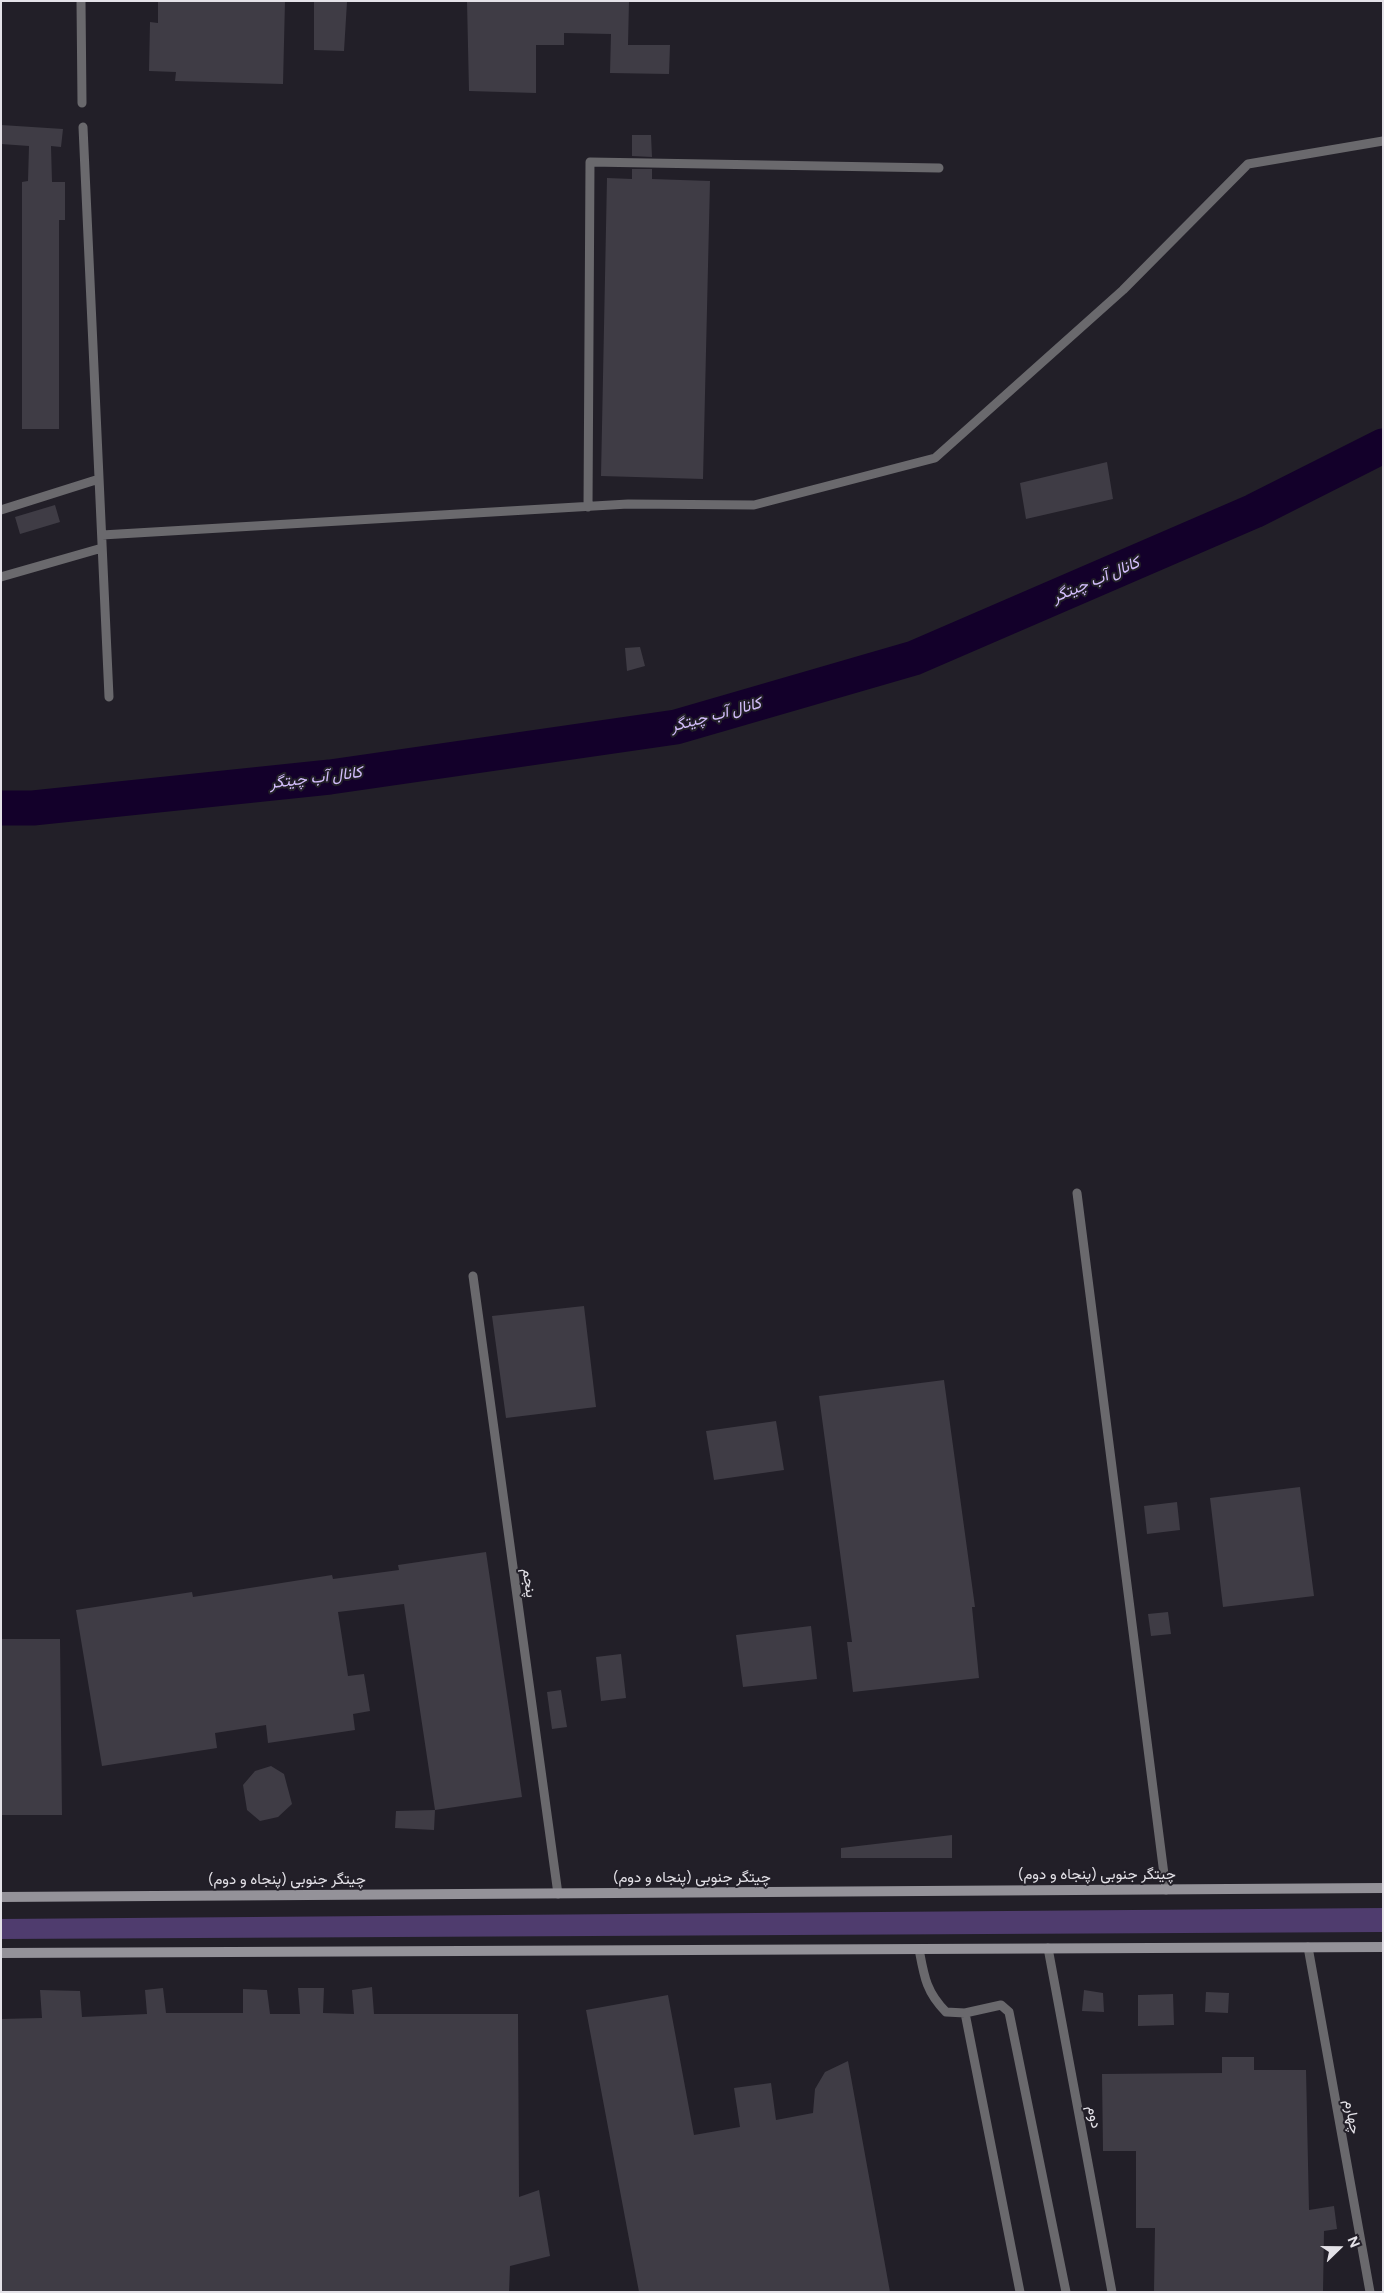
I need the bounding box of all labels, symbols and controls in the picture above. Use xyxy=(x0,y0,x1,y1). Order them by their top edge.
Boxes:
water label: کانال آب چیتگر xyxy=(1050,553,1142,607)
water label: کانال آب چیتگر xyxy=(669,694,763,736)
water label: کانال آب چیتگر xyxy=(269,763,363,793)
street label: پنجم xyxy=(518,1567,540,1599)
street label: چیتگر جنوبی (پنجاه و دوم) xyxy=(1018,1866,1176,1884)
street label: چیتگر جنوبی (پنجاه و دوم) xyxy=(613,1869,771,1887)
street label: چیتگر جنوبی (پنجاه و دوم) xyxy=(208,1871,366,1889)
street label: چهارم xyxy=(1340,2099,1364,2135)
street label: دوم xyxy=(1083,2104,1105,2130)
north arrow xyxy=(1314,2223,1364,2273)
text: N xyxy=(1343,2234,1363,2250)

